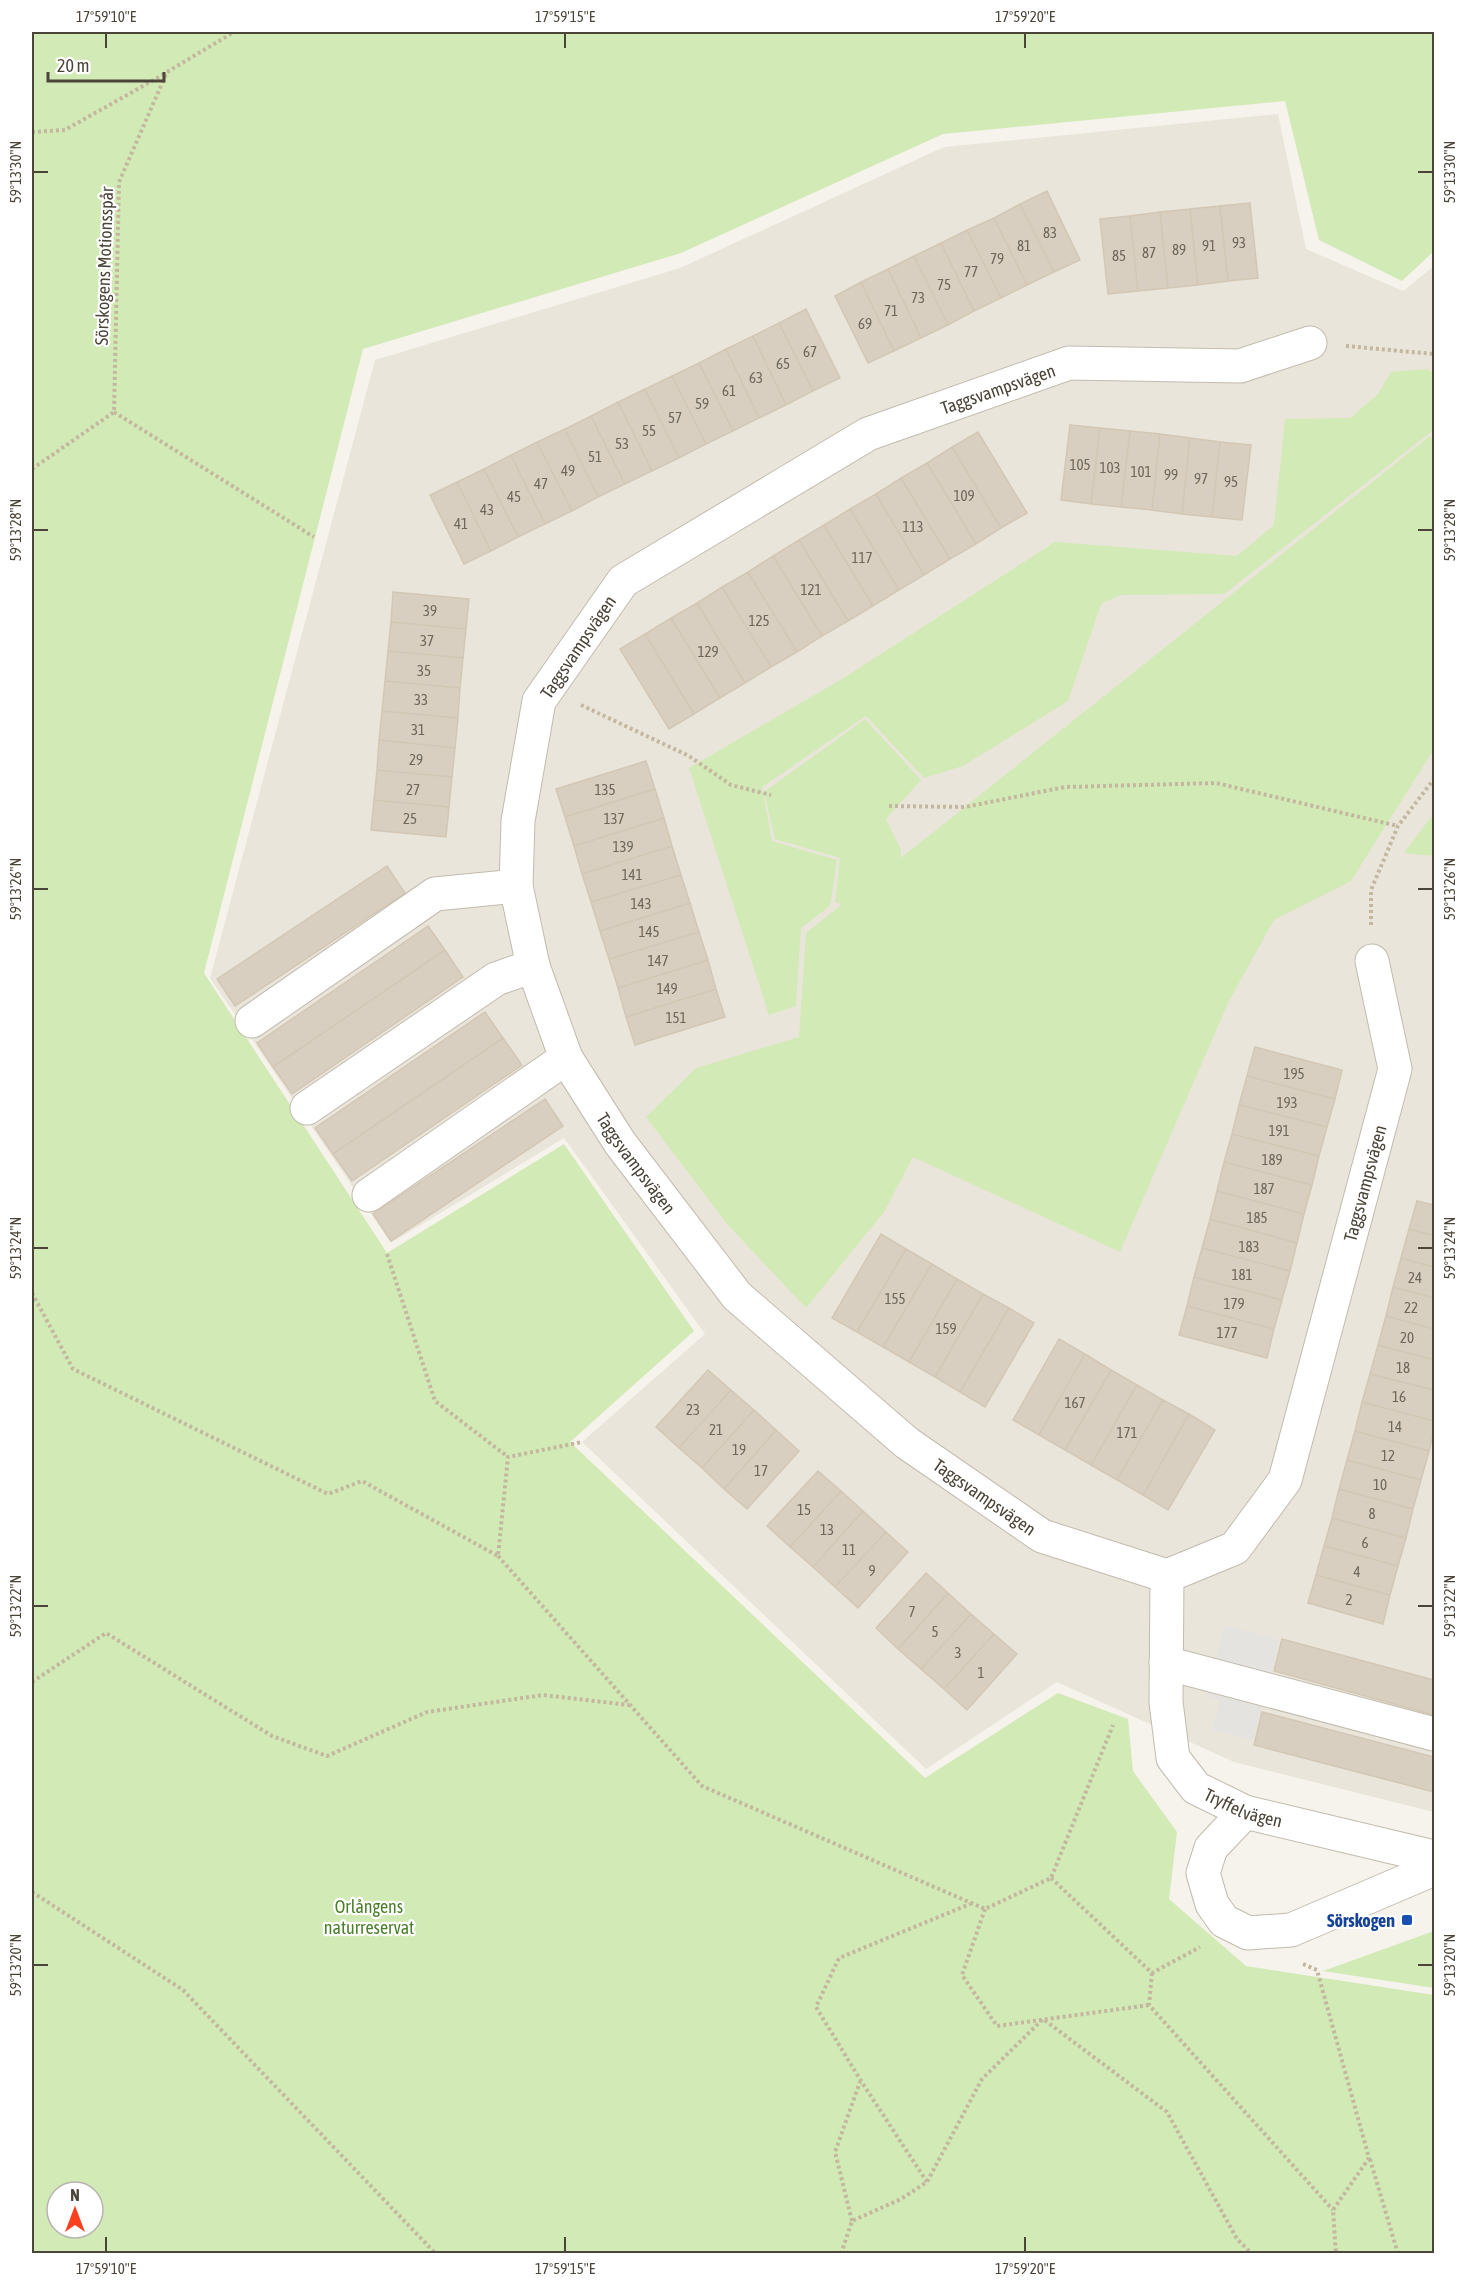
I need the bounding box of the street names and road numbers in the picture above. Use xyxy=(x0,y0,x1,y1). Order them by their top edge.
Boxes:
street label: Sörskogens Motionsspår xyxy=(91,186,117,346)
street label: Taggsvampsvägen xyxy=(938,360,1058,418)
street label: Taggsvampsvägen xyxy=(536,591,620,703)
street label: Taggsvampsvägen xyxy=(593,1109,680,1218)
street label: Taggsvampsvägen xyxy=(1339,1122,1390,1244)
street label: Taggsvampsvägen xyxy=(929,1454,1040,1539)
street label: Tryffelvägen xyxy=(1201,1783,1285,1831)

